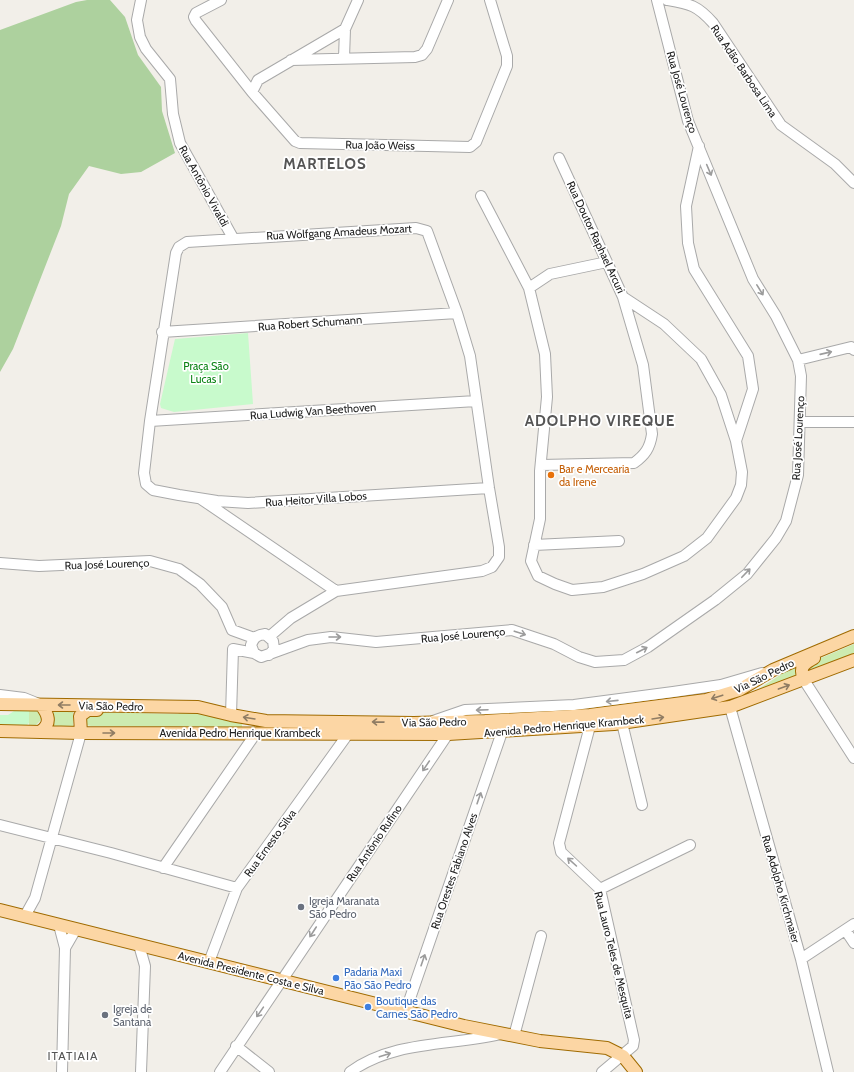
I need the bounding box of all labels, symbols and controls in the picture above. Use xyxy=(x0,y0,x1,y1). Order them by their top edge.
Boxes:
street label: Rua Adão Barbosa Lima xyxy=(708,22,781,121)
street label: Rua José Lourenço xyxy=(664,49,700,135)
street label: Rua João Weiss xyxy=(345,137,415,153)
street label: Rua Antônio Vivaldi xyxy=(176,143,232,229)
district label: MARTELOS xyxy=(283,155,367,173)
one-way arrow xyxy=(706,164,713,176)
street label: Rua Doutor Raphael Arcuri xyxy=(564,179,628,295)
street label: Rua Wolfgang Amadeus Mozart xyxy=(266,221,412,243)
one-way arrow xyxy=(756,284,764,295)
street label: Rua Robert Schumann xyxy=(258,312,362,334)
one-way arrow xyxy=(819,349,832,357)
park label: Praça São Lucas I xyxy=(183,359,229,386)
street label: Rua José Lourenço xyxy=(789,395,807,481)
street label: Rua Ludwig Van Beethoven xyxy=(250,400,376,422)
district label: ADOLPHO VIREQUE xyxy=(525,412,675,430)
place label: Bar e Mercearia da Irene xyxy=(559,462,630,489)
marker: Bar e Mercearia da Irene xyxy=(546,470,556,480)
street label: Rua Heitor Villa Lobos xyxy=(265,488,368,510)
street label: Rua José Lourenço xyxy=(64,556,150,572)
one-way arrow xyxy=(741,568,751,578)
street label: Rua José Lourenço xyxy=(420,624,506,646)
one-way arrow xyxy=(513,630,526,637)
one-way arrow xyxy=(328,633,341,641)
one-way arrow xyxy=(635,646,647,653)
street label: Via São Pedro xyxy=(732,656,796,696)
one-way arrow xyxy=(778,683,790,691)
one-way arrow xyxy=(710,694,723,701)
one-way arrow xyxy=(606,697,619,704)
street label: Via São Pedro xyxy=(78,698,144,714)
one-way arrow xyxy=(58,701,71,709)
one-way arrow xyxy=(476,706,489,713)
street label: Avenida Pedro Henrique Krambeck xyxy=(483,712,645,740)
one-way arrow xyxy=(242,714,255,722)
street label: Via São Pedro xyxy=(401,714,467,730)
one-way arrow xyxy=(651,714,664,722)
one-way arrow xyxy=(372,718,385,726)
street label: Avenida Pedro Henrique Krambeck xyxy=(160,726,320,740)
one-way arrow xyxy=(102,729,115,737)
one-way arrow xyxy=(422,761,430,772)
one-way arrow xyxy=(476,791,483,804)
street label: Rua Antônio Rufino xyxy=(343,802,405,884)
street label: Rua Ernesto Silva xyxy=(241,806,300,879)
street label: Rua Orestes Fabiano Alves xyxy=(428,811,481,931)
street label: Rua Adolpho Kirchmaier xyxy=(759,833,803,945)
one-way arrow xyxy=(567,857,577,867)
street label: Rua Lauro Teles de Mesquita xyxy=(591,890,637,1021)
place label: Igreja Maranata São Pedro xyxy=(309,894,380,921)
marker: Igreja Maranata São Pedro xyxy=(296,902,306,912)
one-way arrow xyxy=(309,926,317,938)
street label: Avenida Presidente Costa e Silva xyxy=(177,948,326,998)
one-way arrow xyxy=(420,955,428,967)
place label: Padaria Maxi Pão São Pedro xyxy=(344,965,411,992)
marker: Padaria Maxi Pão São Pedro xyxy=(331,973,341,983)
place label: Boutique das Carnes São Pedro xyxy=(376,994,458,1021)
place label: Igreja de Santana xyxy=(113,1002,152,1029)
marker: Boutique das Carnes São Pedro xyxy=(363,1002,373,1012)
one-way arrow xyxy=(256,1006,264,1017)
marker: Igreja de Santana xyxy=(100,1010,110,1020)
district label: ITATIAIA xyxy=(48,1048,98,1063)
one-way arrow xyxy=(378,1051,391,1058)

